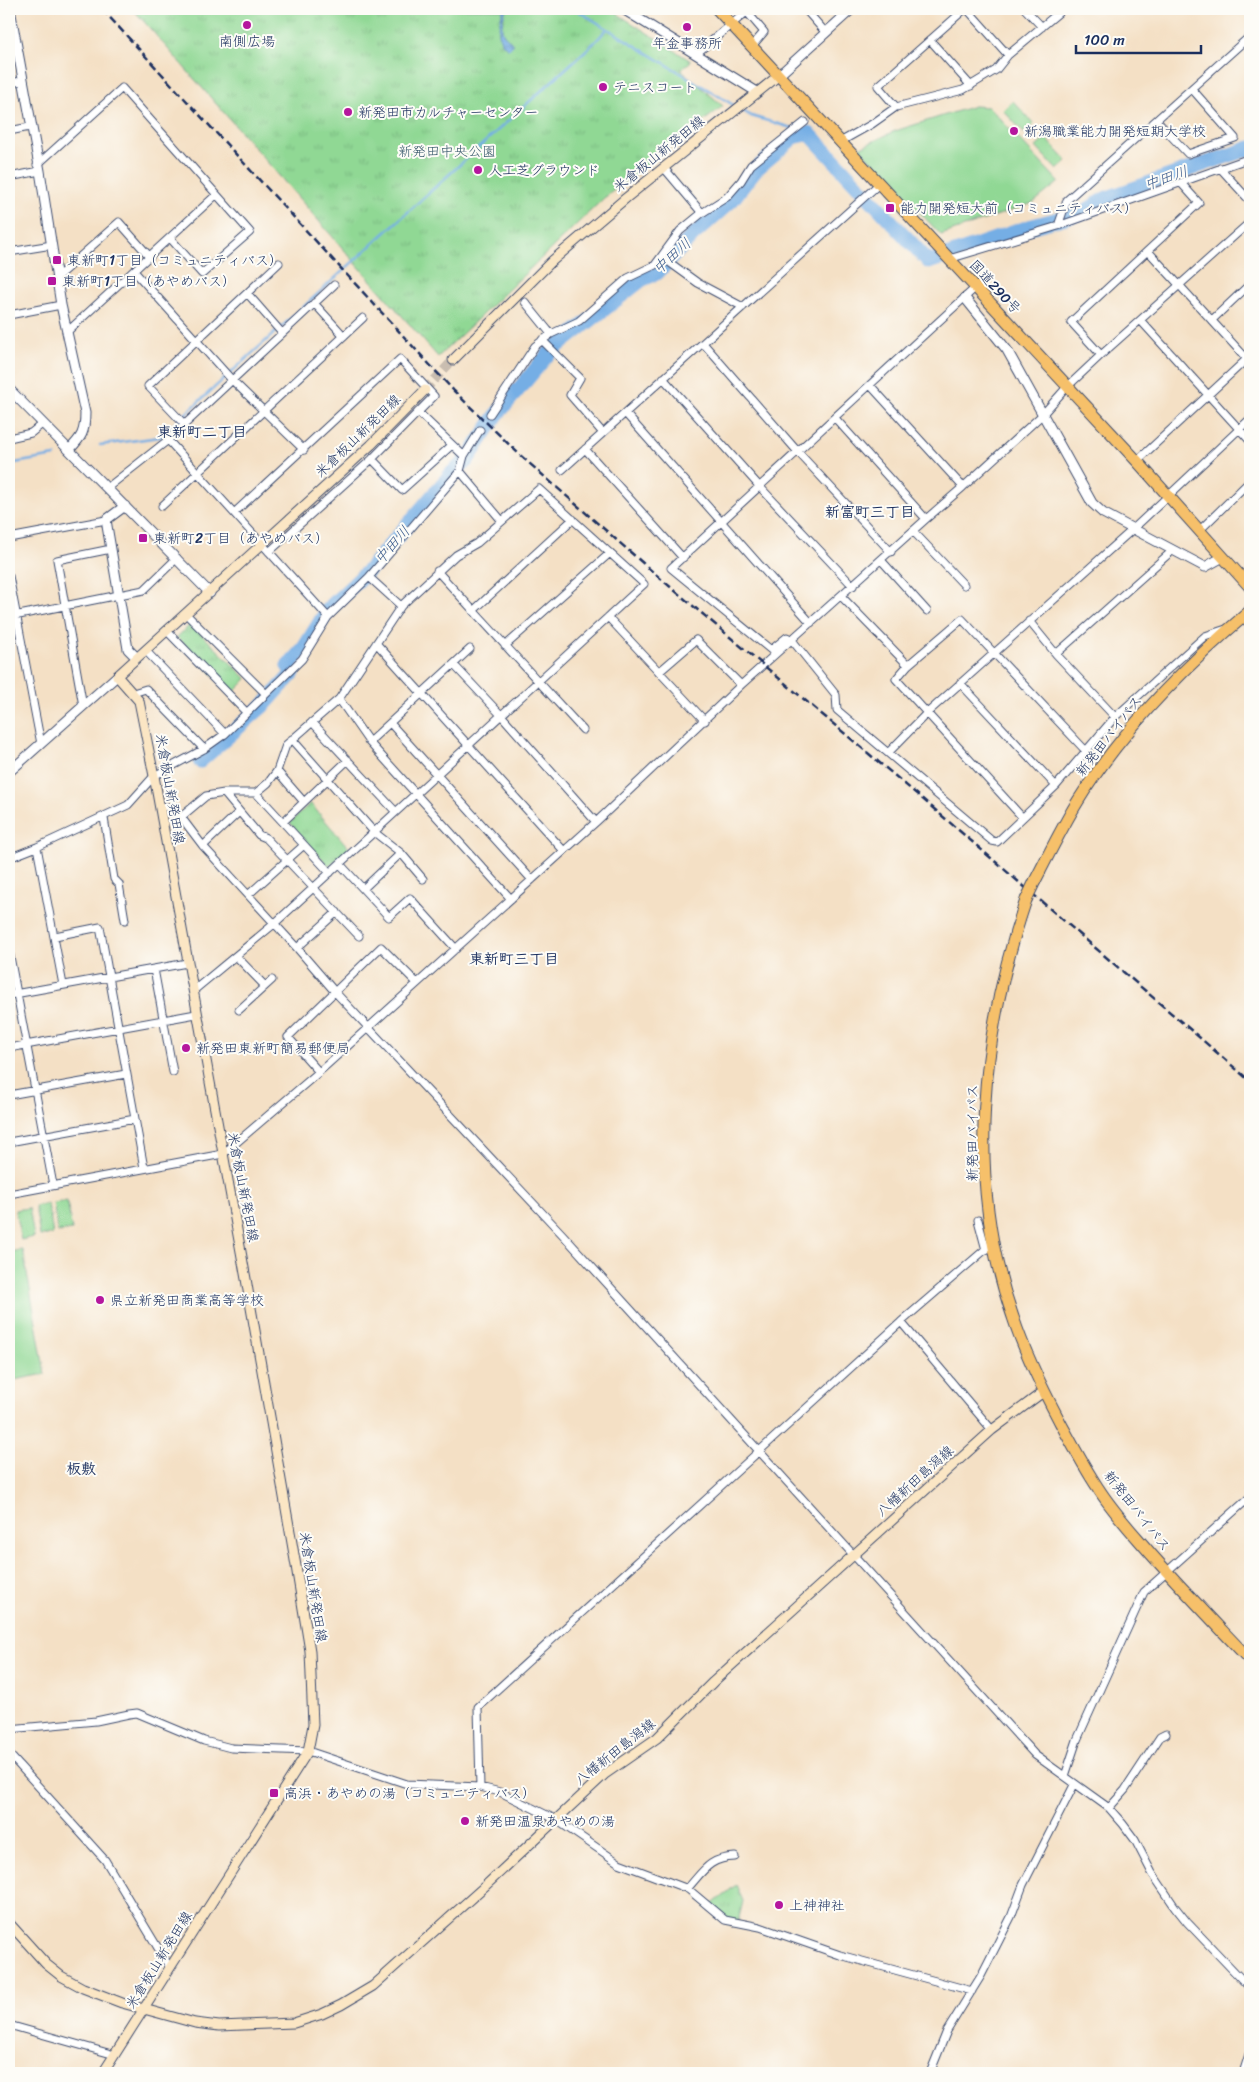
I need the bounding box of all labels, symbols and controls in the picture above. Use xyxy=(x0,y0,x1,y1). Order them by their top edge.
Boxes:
marker: 南側広場 xyxy=(241,19,253,31)
marker: 年金事務所 xyxy=(681,21,693,33)
scale bar xyxy=(1076,22,1202,54)
text: 100 m xyxy=(1084,27,1125,53)
place label: 南側広場 xyxy=(219,29,275,54)
place label: 年金事務所 xyxy=(652,31,722,56)
place label: テニスコート xyxy=(613,75,697,100)
marker: テニスコート xyxy=(597,81,609,93)
place label: 新発田市カルチャーセンター xyxy=(358,100,539,125)
marker: 新発田市カルチャーセンター xyxy=(342,106,354,118)
street label: 米倉板山新発田線 xyxy=(608,109,710,199)
place label: 新潟職業能力開発短期大学校 xyxy=(1024,119,1206,144)
marker: 新潟職業能力開発短期大学校 xyxy=(1008,125,1020,137)
park label: 新発田中央公園 xyxy=(398,139,496,164)
place label: 人工芝グラウンド xyxy=(488,158,600,183)
water label: 中田川 xyxy=(1140,158,1192,198)
marker: 人工芝グラウンド xyxy=(472,164,484,176)
place label: 能力開発短大前（コミュニティバス） xyxy=(900,196,1138,221)
marker: 能力開発短大前（コミュニティバス） xyxy=(884,202,896,214)
water label: 中田川 xyxy=(647,231,697,281)
place label: 東新町1丁目（コミュニティバス） xyxy=(67,248,283,273)
marker: 東新町1丁目（コミュニティバス） xyxy=(51,254,63,266)
street label: 国道290号 xyxy=(963,254,1027,320)
place label: 東新町1丁目（あやめバス） xyxy=(62,269,236,294)
marker: 東新町1丁目（あやめバス） xyxy=(46,275,58,287)
street label: 米倉板山新発田線 xyxy=(309,388,407,484)
district label: 東新町二丁目 xyxy=(157,419,247,445)
district label: 新富町三丁目 xyxy=(825,499,915,525)
water label: 中田川 xyxy=(367,520,417,570)
place label: 東新町2丁目（あやめバス） xyxy=(153,526,329,551)
marker: 東新町2丁目（あやめバス） xyxy=(137,532,149,544)
street label: 新発田バイパス xyxy=(1069,690,1149,782)
street label: 米倉板山新発田線 xyxy=(148,732,192,846)
district label: 東新町三丁目 xyxy=(469,946,559,972)
place label: 新発田東新町簡易郵便局 xyxy=(196,1036,350,1061)
marker: 新発田東新町簡易郵便局 xyxy=(180,1042,192,1054)
street label: 新発田バイパス xyxy=(960,1084,985,1182)
street label: 米倉板山新発田線 xyxy=(220,1130,266,1244)
place label: 県立新発田商業高等学校 xyxy=(110,1288,264,1313)
marker: 県立新発田商業高等学校 xyxy=(94,1294,106,1306)
street label: 八幡新田島潟線 xyxy=(870,1439,960,1523)
district label: 板敷 xyxy=(66,1456,96,1482)
street label: 新発田バイパス xyxy=(1097,1465,1177,1557)
street label: 米倉板山新発田線 xyxy=(292,1530,334,1644)
street label: 八幡新田島潟線 xyxy=(569,1712,661,1792)
place label: 高浜・あやめの湯（コミュニティバス） xyxy=(284,1781,536,1806)
marker: 高浜・あやめの湯（コミュニティバス） xyxy=(268,1787,280,1799)
place label: 新発田温泉あやめの湯 xyxy=(475,1809,615,1834)
marker: 新発田温泉あやめの湯 xyxy=(459,1815,471,1827)
place label: 上神神社 xyxy=(789,1893,845,1918)
marker: 上神神社 xyxy=(773,1899,785,1911)
street label: 米倉板山新発田線 xyxy=(119,1906,199,2014)

